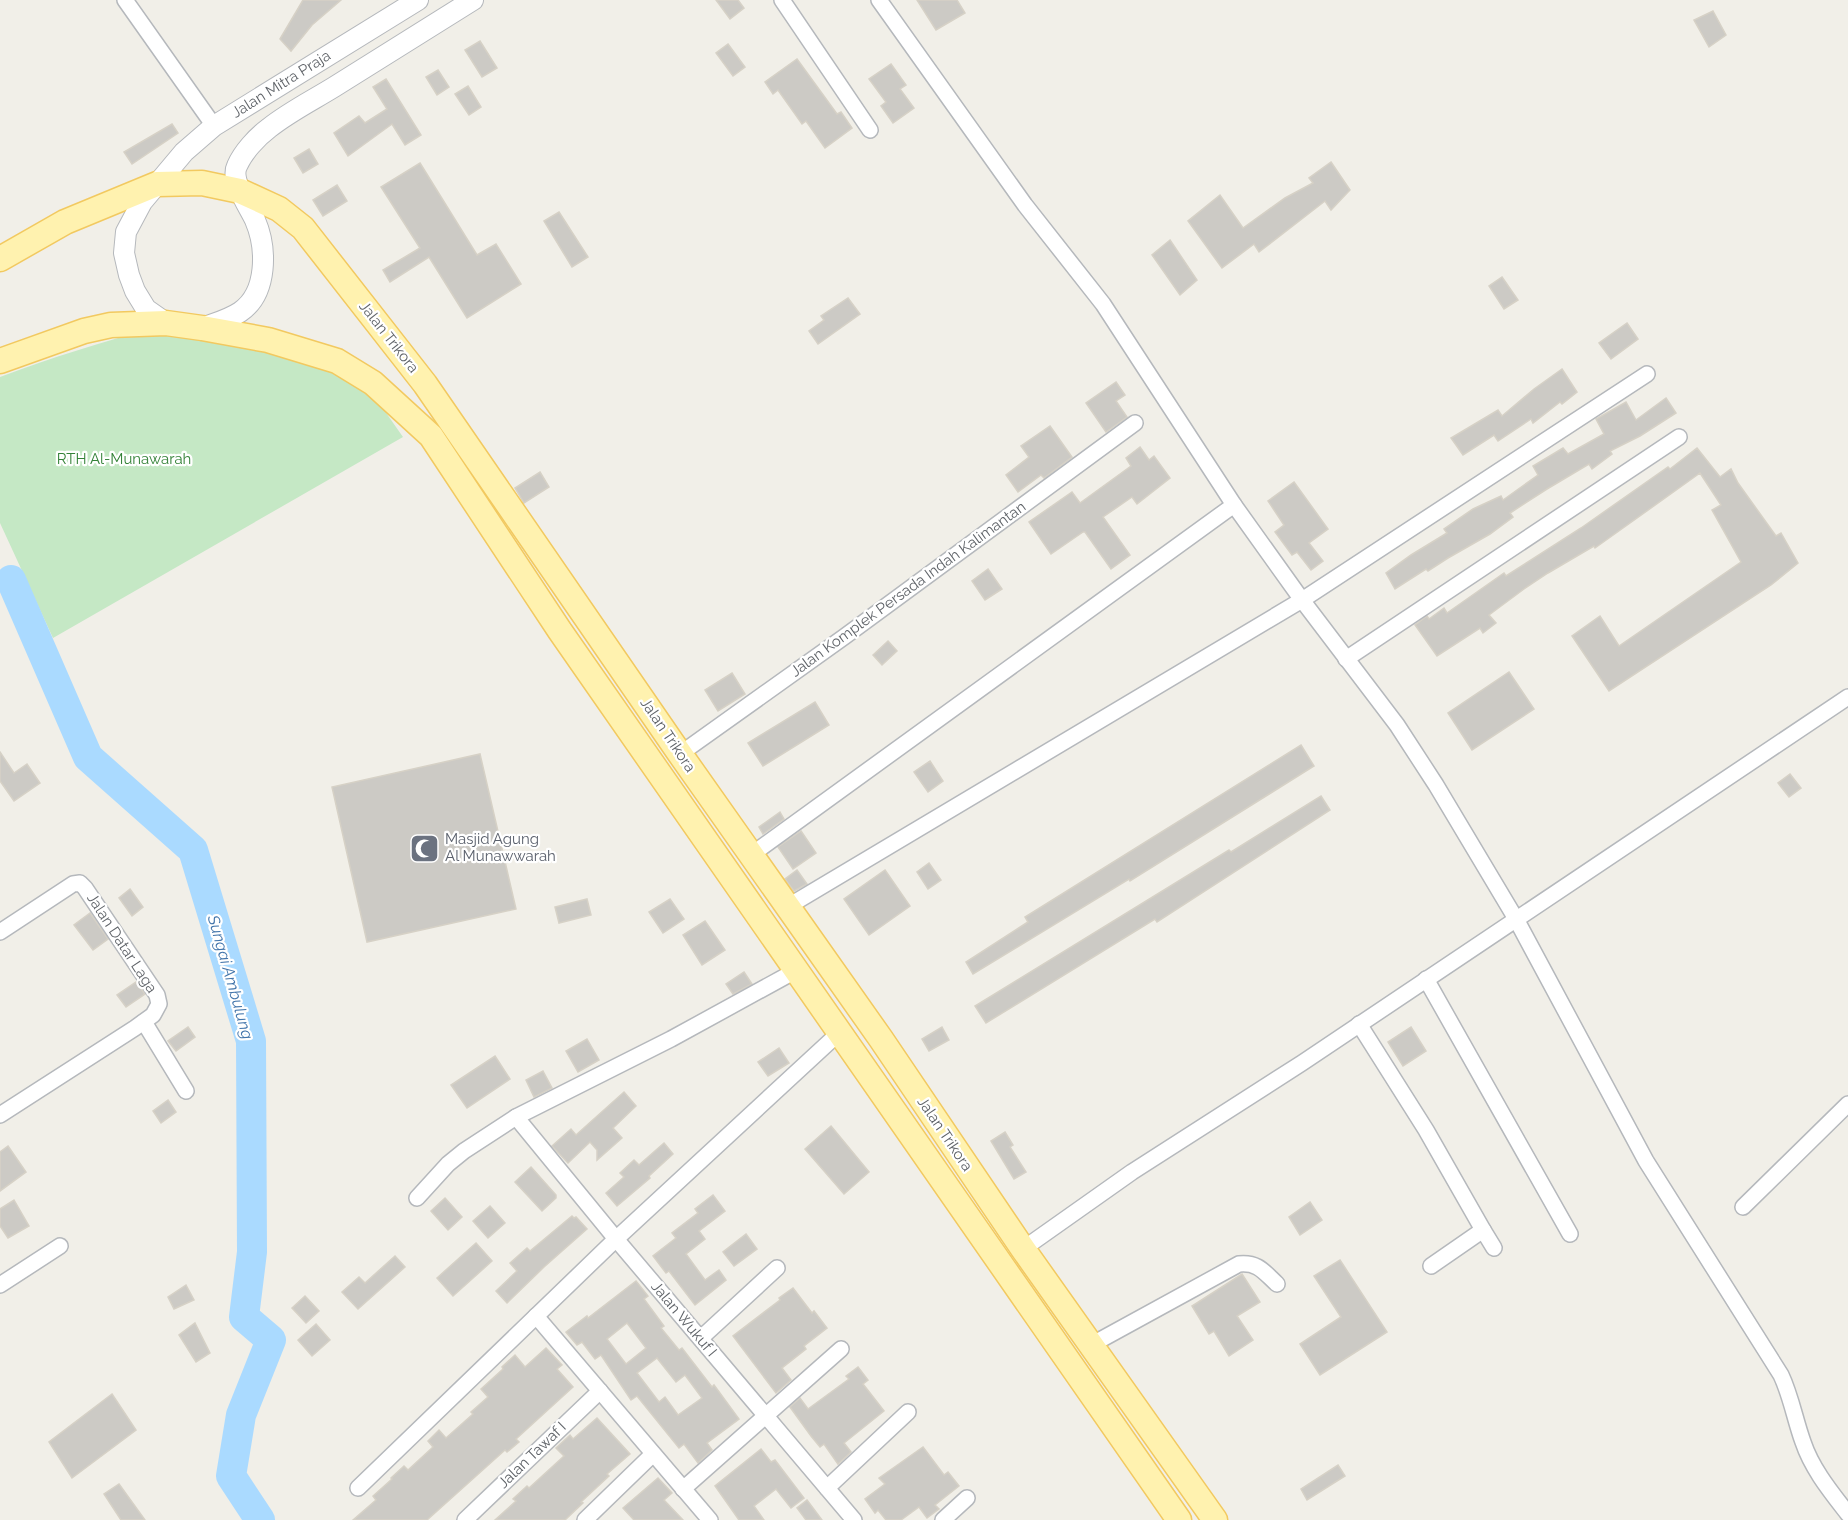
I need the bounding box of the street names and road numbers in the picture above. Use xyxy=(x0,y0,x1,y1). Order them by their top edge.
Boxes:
street label: Jalan Mitra Praja xyxy=(228,46,334,122)
street label: Jalan Trikora xyxy=(355,298,423,376)
street label: Jalan Komplek Persada Indah Kalimantan xyxy=(787,498,1029,680)
street label: Jalan Trikora xyxy=(637,694,699,776)
street label: Jalan Datar Laga xyxy=(83,890,161,996)
street label: Jalan Trikora xyxy=(914,1093,976,1175)
street label: Jalan Wukuf I xyxy=(647,1278,721,1360)
street label: Jalan Tawaf I xyxy=(494,1418,570,1492)

